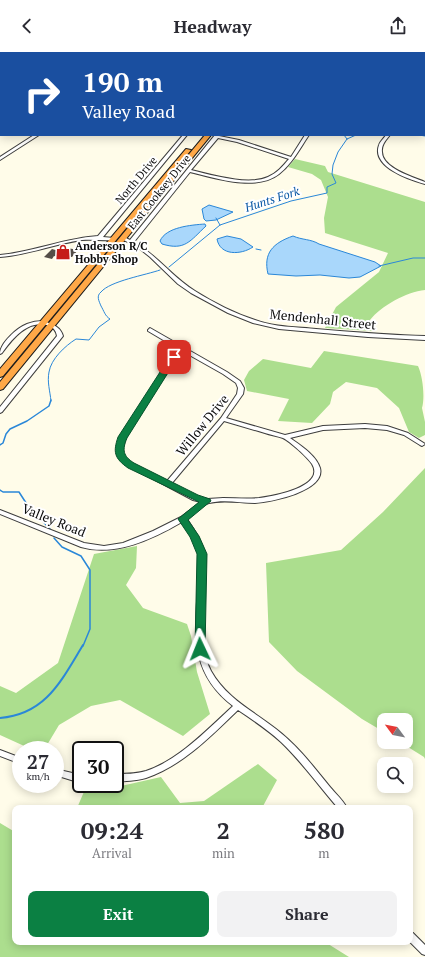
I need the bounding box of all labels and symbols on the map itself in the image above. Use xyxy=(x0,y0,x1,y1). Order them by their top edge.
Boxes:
street label: East Cooksey Drive xyxy=(124,151,194,232)
street label: North Drive xyxy=(112,153,160,207)
water label: Hunts Fork xyxy=(242,183,301,215)
place label: Anderson R/C Hobby Shop xyxy=(75,239,148,266)
shop icon: Anderson R/C Hobby Shop xyxy=(54,243,72,261)
street label: Mendenhall Street xyxy=(269,304,377,334)
pin xyxy=(157,340,191,374)
street label: Willow Drive xyxy=(172,390,232,460)
street label: Valley Road xyxy=(19,499,89,541)
position arrow xyxy=(179,628,221,670)
north arrow xyxy=(377,713,413,749)
speed limit sign: 30 xyxy=(72,741,124,793)

